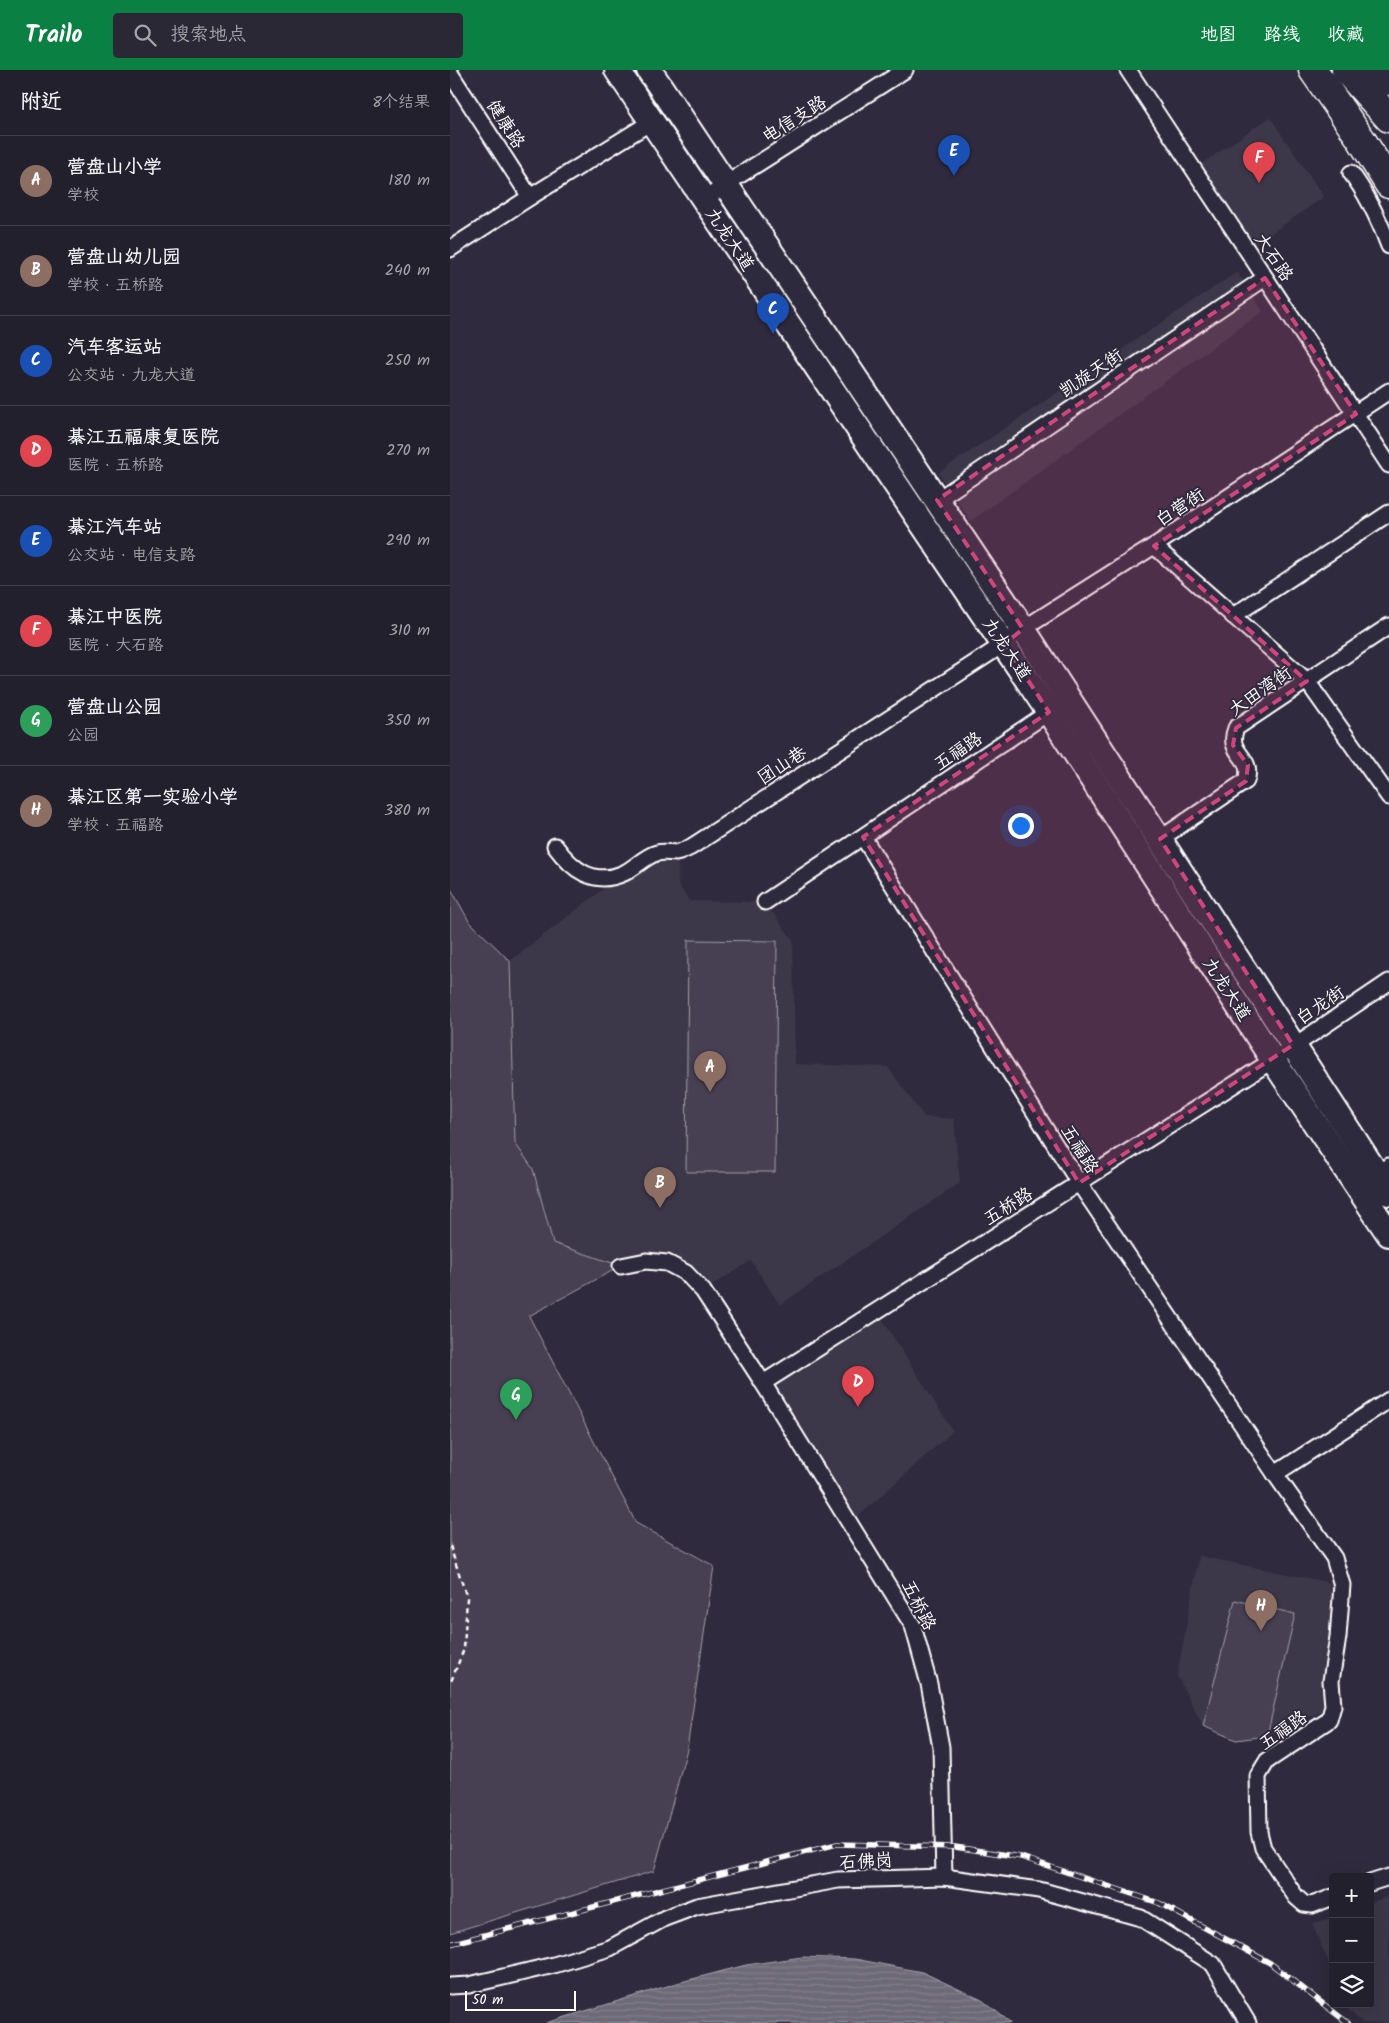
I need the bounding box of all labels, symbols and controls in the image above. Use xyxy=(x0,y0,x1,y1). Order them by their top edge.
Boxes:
search box xyxy=(113,13,463,58)
text: Trailo xyxy=(25,16,83,55)
text: 搜索地点 xyxy=(171,20,247,50)
icon: search xyxy=(131,21,159,49)
text: 地图 xyxy=(1200,21,1236,50)
text: 路线 xyxy=(1264,21,1300,50)
text: 收藏 xyxy=(1328,21,1364,50)
text: 附近 xyxy=(20,86,62,119)
street label: 电信支路 xyxy=(757,89,833,152)
text: 8个结果 xyxy=(372,90,430,115)
street label: 健康路 xyxy=(478,94,532,155)
pin: E xyxy=(938,135,970,176)
pin: F xyxy=(1243,142,1275,183)
text: 营盘山小学 xyxy=(67,153,162,183)
text: A xyxy=(31,168,41,193)
text: 180 m xyxy=(388,168,430,193)
text: 学校 xyxy=(67,183,99,208)
street label: 九龙大道 xyxy=(697,202,761,278)
street label: 大石路 xyxy=(1246,227,1300,288)
text: 营盘山幼儿园 xyxy=(67,243,181,273)
text: B xyxy=(31,258,41,283)
text: 240 m xyxy=(385,258,430,283)
text: 学校 · 五桥路 xyxy=(67,273,164,298)
pin: C xyxy=(757,293,789,334)
text: 汽车客运站 xyxy=(67,333,162,363)
street label: 凯旋天街 xyxy=(1054,342,1130,406)
text: C xyxy=(31,348,41,373)
text: 250 m xyxy=(385,348,430,373)
text: 公交站 · 九龙大道 xyxy=(67,363,196,388)
text: 綦江五福康复医院 xyxy=(67,423,219,453)
text: D xyxy=(31,438,41,463)
text: 270 m xyxy=(386,438,430,463)
text: 医院 · 五桥路 xyxy=(67,453,164,478)
street label: 白营街 xyxy=(1150,481,1211,535)
text: 綦江汽车站 xyxy=(67,513,162,543)
text: E xyxy=(32,528,40,553)
text: 290 m xyxy=(386,528,430,553)
text: 公交站 · 电信支路 xyxy=(67,543,196,568)
text: 綦江中医院 xyxy=(67,603,162,633)
street label: 九龙大道 xyxy=(974,612,1038,688)
text: F xyxy=(32,618,40,643)
text: 310 m xyxy=(389,618,430,643)
text: 医院 · 大石路 xyxy=(67,633,164,658)
street label: 大田湾街 xyxy=(1223,660,1299,725)
text: 营盘山公园 xyxy=(67,693,162,723)
text: G xyxy=(31,708,41,733)
text: 350 m xyxy=(385,708,430,733)
text: 公园 xyxy=(67,723,99,748)
street label: 五福路 xyxy=(928,725,989,779)
street label: 团山巷 xyxy=(752,739,813,793)
text: 綦江区第一实验小学 xyxy=(67,783,238,813)
text: H xyxy=(31,798,41,823)
text: 380 m xyxy=(384,798,430,823)
text: 学校 · 五福路 xyxy=(67,813,164,838)
your location xyxy=(1008,813,1034,839)
street label: 九龙大道 xyxy=(1194,952,1258,1028)
street label: 白龙街 xyxy=(1290,979,1351,1033)
pin: A xyxy=(694,1051,726,1092)
street label: 五福路 xyxy=(1052,1119,1105,1180)
pin: B xyxy=(644,1167,676,1208)
street label: 五桥路 xyxy=(978,1181,1039,1234)
pin: D xyxy=(842,1366,874,1407)
pin: G xyxy=(500,1379,532,1420)
street label: 五桥路 xyxy=(892,1575,943,1636)
pin: H xyxy=(1245,1590,1277,1631)
street label: 五福路 xyxy=(1253,1704,1314,1759)
street label: 石佛岗 xyxy=(838,1847,894,1878)
map controls xyxy=(1329,1873,1374,2008)
button: + xyxy=(1329,1873,1374,1918)
button: − xyxy=(1329,1918,1374,1963)
button: layers xyxy=(1329,1963,1374,2008)
scale bar xyxy=(465,1988,576,2011)
text: 50 m xyxy=(472,1989,503,2011)

